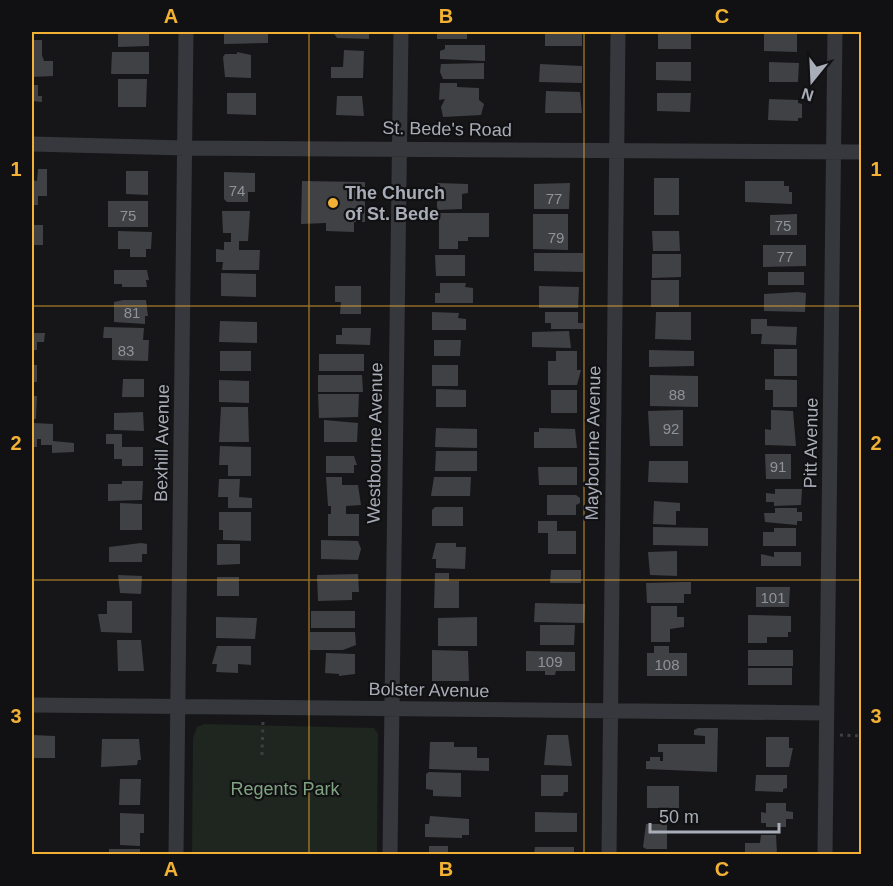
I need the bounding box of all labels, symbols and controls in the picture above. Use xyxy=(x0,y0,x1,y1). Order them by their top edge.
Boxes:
text: A xyxy=(164,5,178,27)
text: B xyxy=(439,5,453,27)
text: C xyxy=(715,5,729,27)
north arrow xyxy=(782,51,842,111)
text: N xyxy=(799,85,816,105)
street label: St. Bede's Road xyxy=(382,118,512,140)
text: 1 xyxy=(10,158,22,180)
text: 1 xyxy=(870,158,882,180)
house number: 74 xyxy=(229,182,245,199)
place label: The Church of St. Bede xyxy=(345,183,445,224)
house number: 77 xyxy=(546,190,562,207)
marker: The Church of St. Bede xyxy=(326,196,340,210)
house number: 75 xyxy=(120,207,136,224)
house number: 75 xyxy=(775,217,791,234)
house number: 79 xyxy=(548,229,564,246)
house number: 77 xyxy=(777,248,793,265)
house number: 81 xyxy=(124,304,140,321)
house number: 83 xyxy=(118,342,134,359)
street label: Westbourne Avenue xyxy=(364,362,386,524)
street label: Maybourne Avenue xyxy=(582,365,604,521)
street label: Bexhill Avenue xyxy=(151,384,173,502)
house number: 88 xyxy=(669,386,685,403)
street label: Pitt Avenue xyxy=(800,397,822,489)
house number: 92 xyxy=(663,420,679,437)
text: 2 xyxy=(10,432,22,454)
text: 2 xyxy=(870,432,882,454)
house number: 91 xyxy=(770,458,786,475)
house number: 101 xyxy=(760,589,786,606)
house number: 109 xyxy=(537,653,563,670)
house number: 108 xyxy=(654,656,680,673)
street label: Bolster Avenue xyxy=(368,679,490,701)
text: 3 xyxy=(10,705,22,727)
text: 3 xyxy=(870,705,882,727)
park label: Regents Park xyxy=(230,779,341,799)
scale bar xyxy=(650,796,779,834)
text: 50 m xyxy=(659,807,699,827)
text: A xyxy=(164,858,178,880)
text: B xyxy=(439,858,453,880)
text: C xyxy=(715,858,729,880)

